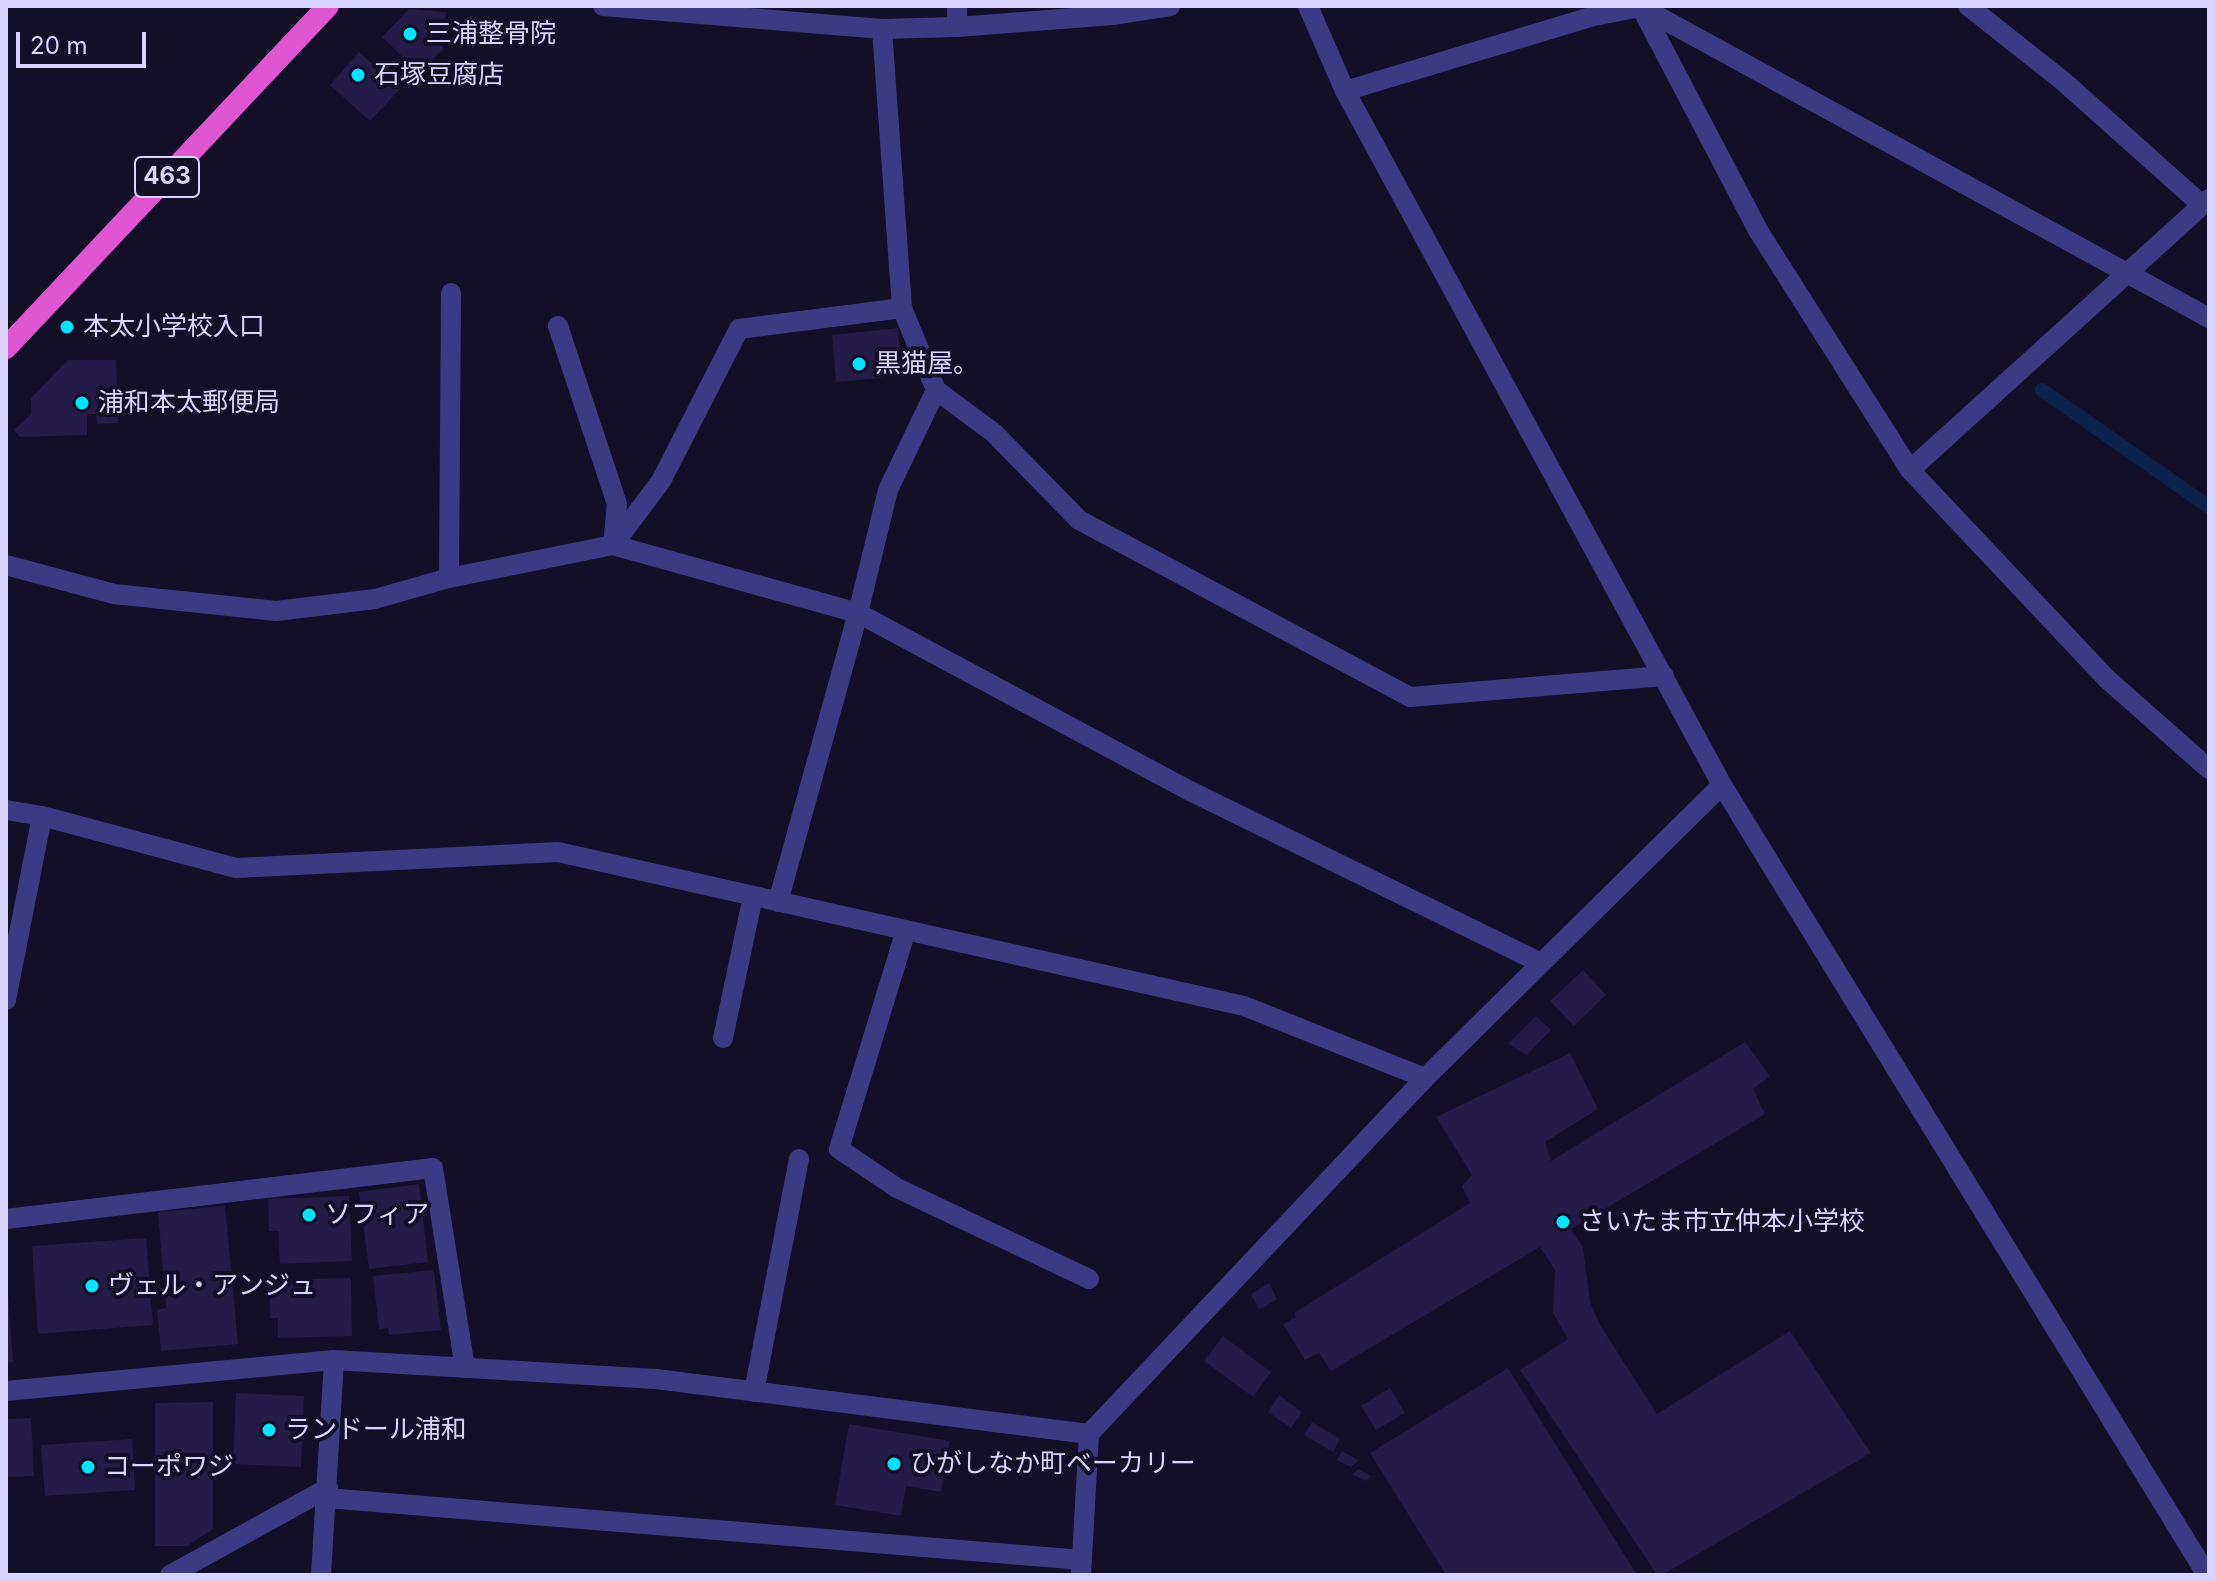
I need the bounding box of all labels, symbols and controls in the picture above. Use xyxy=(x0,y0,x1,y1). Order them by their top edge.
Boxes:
scale bar xyxy=(20,16,150,66)
place label: 三浦整骨院 xyxy=(426,18,556,50)
marker: 三浦整骨院 xyxy=(401,25,419,43)
text: 20 m xyxy=(30,31,88,60)
place label: 石塚豆腐店 xyxy=(374,59,504,91)
marker: 石塚豆腐店 xyxy=(349,66,367,84)
road number: 463 xyxy=(135,157,199,197)
place label: 本太小学校入口 xyxy=(83,311,265,343)
marker: 本太小学校入口 xyxy=(58,318,76,336)
place label: 黒猫屋。 xyxy=(875,348,979,380)
marker: 黒猫屋。 xyxy=(850,355,868,373)
place label: 浦和本太郵便局 xyxy=(98,387,280,419)
marker: 浦和本太郵便局 xyxy=(73,394,91,412)
place label: ソフィア xyxy=(325,1199,429,1231)
marker: ソフィア xyxy=(300,1206,318,1224)
place label: さいたま市立仲本小学校 xyxy=(1579,1206,1865,1238)
marker: さいたま市立仲本小学校 xyxy=(1554,1213,1572,1231)
place label: ヴェル・アンジュ xyxy=(108,1270,316,1302)
marker: ヴェル・アンジュ xyxy=(83,1277,101,1295)
place label: ランドール浦和 xyxy=(285,1414,467,1446)
marker: ランドール浦和 xyxy=(260,1421,278,1439)
place label: ひがしなか町ベーカリー xyxy=(910,1448,1196,1480)
place label: コーポワジ xyxy=(104,1451,234,1483)
marker: ひがしなか町ベーカリー xyxy=(885,1455,903,1473)
marker: コーポワジ xyxy=(79,1458,97,1476)

